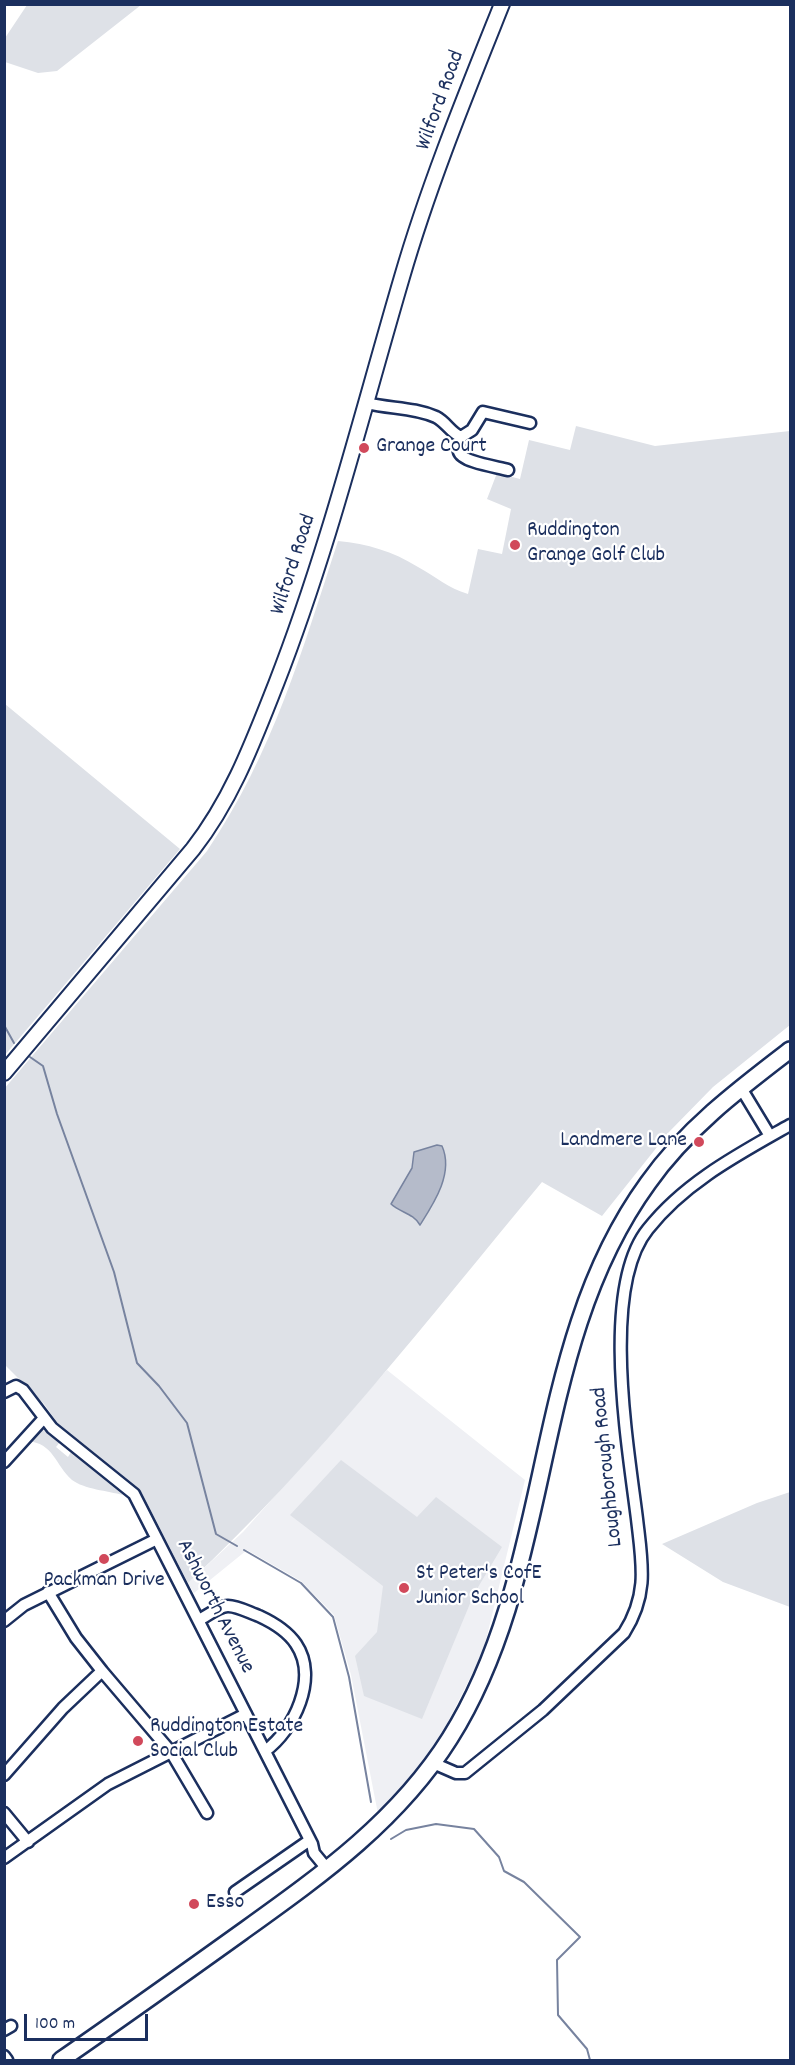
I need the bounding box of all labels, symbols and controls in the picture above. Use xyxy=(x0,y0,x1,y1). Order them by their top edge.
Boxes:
street label: Wilford Road xyxy=(412,48,472,154)
place label: Grange Court xyxy=(376,435,487,461)
marker: Grange Court xyxy=(357,441,371,455)
street label: Wilford Road xyxy=(266,511,324,619)
place label: Ruddington Grange Golf Club xyxy=(527,519,665,570)
marker: Ruddington Grange Golf Club xyxy=(508,538,522,552)
place label: Landmere Lane xyxy=(560,1129,687,1155)
marker: Landmere Lane xyxy=(692,1135,706,1149)
street label: Loughborough Road xyxy=(587,1386,631,1548)
street label: Ashworth Avenue xyxy=(169,1536,259,1678)
marker: Packman Drive xyxy=(97,1552,111,1566)
place label: St Peter's CofE Junior School xyxy=(416,1562,542,1614)
place label: Packman Drive xyxy=(43,1569,165,1595)
marker: St Peter's CofE Junior School xyxy=(397,1581,411,1595)
place label: Ruddington Estate Social Club xyxy=(150,1715,303,1766)
marker: Ruddington Estate Social Club xyxy=(131,1734,145,1748)
place label: Esso xyxy=(206,1891,244,1917)
marker: Esso xyxy=(187,1897,201,1911)
scale bar xyxy=(27,2002,152,2040)
text: 100 m xyxy=(35,2012,75,2037)

